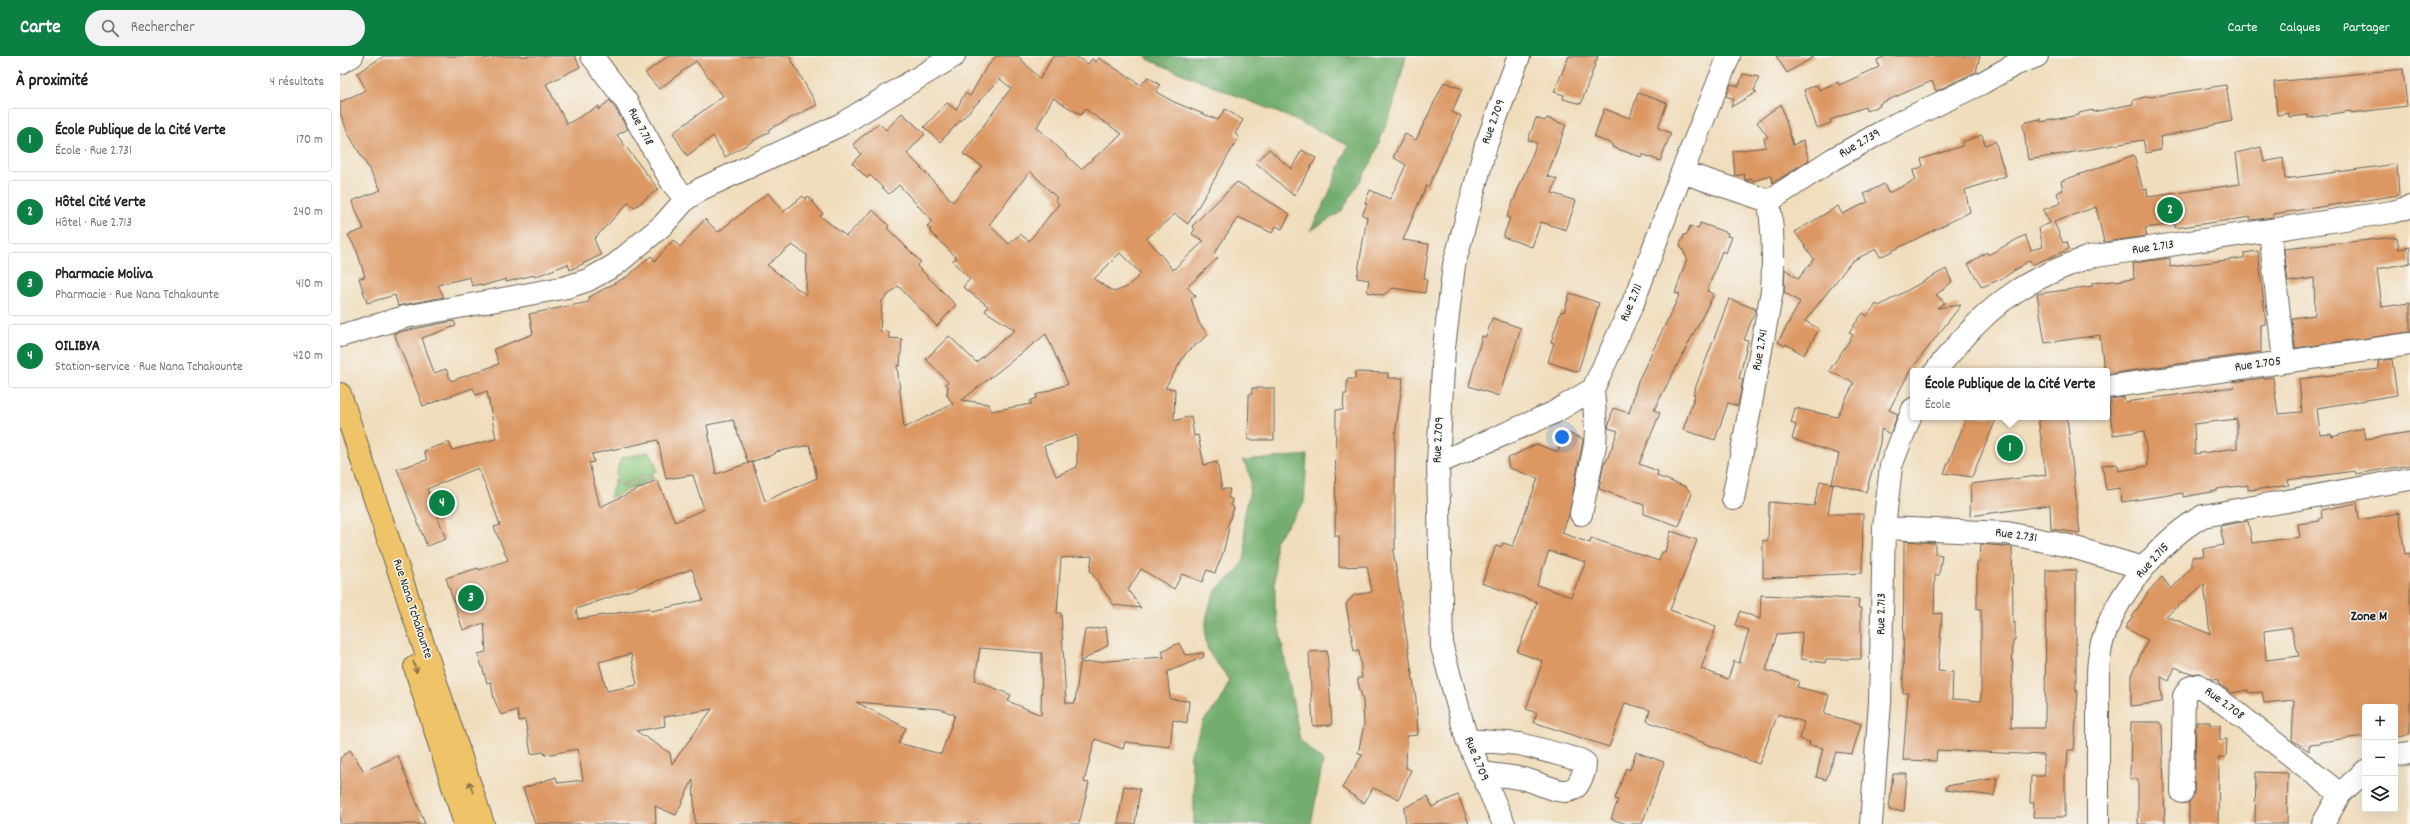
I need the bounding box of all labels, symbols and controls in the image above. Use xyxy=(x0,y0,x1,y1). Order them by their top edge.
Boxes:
search box xyxy=(85,10,365,46)
text: Carte xyxy=(20,15,61,42)
icon: search xyxy=(99,17,121,39)
text: Rechercher xyxy=(131,17,195,39)
text: Carte xyxy=(2228,18,2258,38)
text: Calques xyxy=(2280,18,2321,38)
text: Partager xyxy=(2343,18,2390,38)
text: À proximité xyxy=(16,70,88,94)
text: 4 résultats xyxy=(270,73,324,92)
street label: Rue 2.709 xyxy=(1477,97,1511,147)
street label: Rue 7.718 xyxy=(622,105,658,149)
text: École Publique de la Cité Verte xyxy=(55,120,226,142)
street label: Rue 2.739 xyxy=(1836,124,1884,164)
text: 1 xyxy=(29,131,31,150)
text: 170 m xyxy=(296,131,323,150)
text: École · Rue 2.731 xyxy=(55,142,132,161)
text: Hôtel Cité Verte xyxy=(55,192,146,214)
pin: 2 xyxy=(2157,195,2183,225)
text: 2 xyxy=(27,203,33,222)
text: 240 m xyxy=(293,203,323,222)
text: Hôtel · Rue 2.713 xyxy=(55,214,132,233)
street label: Rue 2.713 xyxy=(2131,236,2175,260)
text: Pharmacie Moliva xyxy=(55,264,153,286)
text: 3 xyxy=(27,275,33,294)
text: 410 m xyxy=(296,275,323,294)
street label: Rue 2.711 xyxy=(1616,281,1648,325)
text: Pharmacie · Rue Nana Tchakounte xyxy=(55,286,219,305)
street label: Rue 2.741 xyxy=(1748,328,1774,372)
text: OILIBYA xyxy=(55,336,100,358)
text: 4 xyxy=(27,347,33,366)
text: 420 m xyxy=(293,347,323,366)
street label: Rue 2.705 xyxy=(2234,352,2282,378)
text: Station-service · Rue Nana Tchakounte xyxy=(55,358,243,377)
popup xyxy=(1910,368,2110,420)
text: École Publique de la Cité Verte xyxy=(1925,374,2095,396)
text: École xyxy=(1925,396,1950,415)
street label: Rue 2.709 xyxy=(1428,416,1450,464)
your location xyxy=(1552,427,1572,447)
pin: 1 xyxy=(1997,433,2023,463)
pin: 4 xyxy=(429,488,455,518)
street label: Rue 2.731 xyxy=(1994,524,2038,548)
street label: Rue 2.715 xyxy=(2132,539,2174,583)
street label: Rue Nana Tchakounte xyxy=(387,557,437,662)
pin: 3 xyxy=(458,583,484,613)
street label: Rue 2.713 xyxy=(1872,593,1892,635)
district label: Zone M xyxy=(2351,607,2387,627)
one-way arrow xyxy=(412,661,419,674)
street label: Rue 2.708 xyxy=(2200,683,2248,725)
map controls xyxy=(2362,704,2398,812)
button: + xyxy=(2362,704,2398,740)
street label: Rue 2.709 xyxy=(1458,734,1494,784)
button: − xyxy=(2362,740,2398,776)
button: layers xyxy=(2362,776,2398,812)
one-way arrow xyxy=(466,781,474,793)

